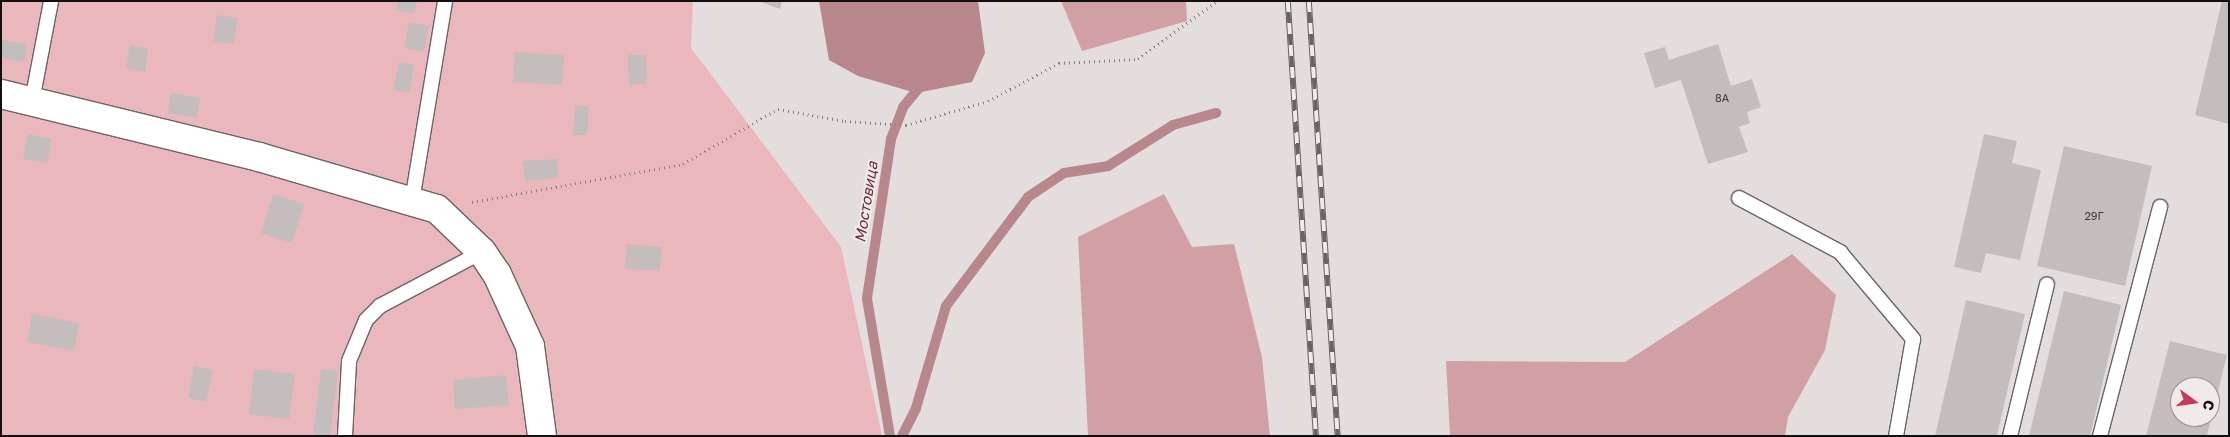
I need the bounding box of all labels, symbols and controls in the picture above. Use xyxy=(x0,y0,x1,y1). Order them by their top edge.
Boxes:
house number: 8А xyxy=(1715,91,1729,105)
water label: Мостовица xyxy=(851,160,881,244)
house number: 29Г xyxy=(2084,209,2104,223)
north arrow xyxy=(2170,377,2220,427)
text: С xyxy=(2200,399,2219,412)

